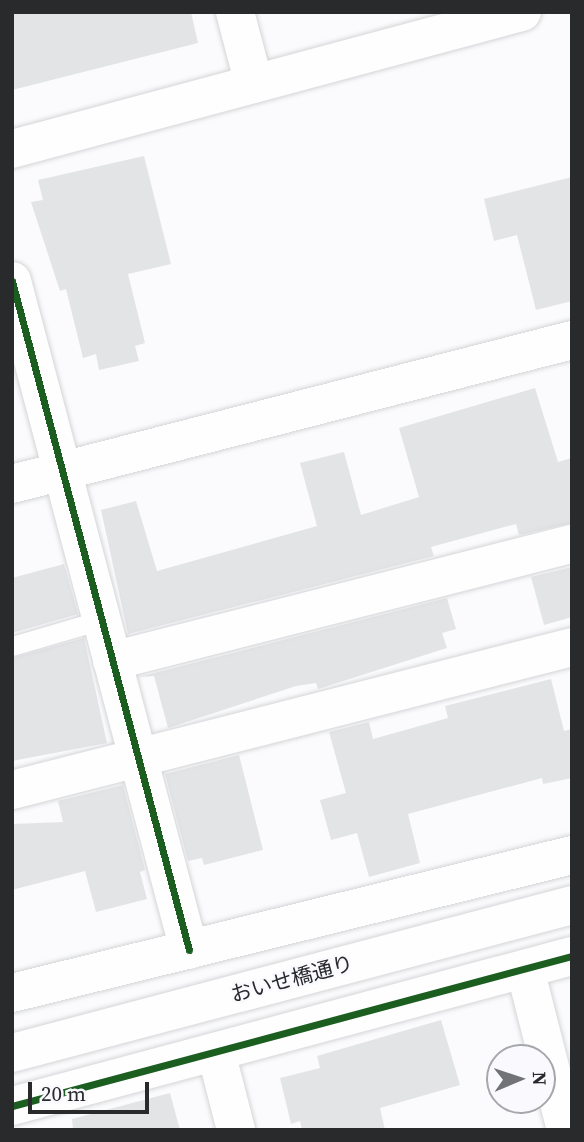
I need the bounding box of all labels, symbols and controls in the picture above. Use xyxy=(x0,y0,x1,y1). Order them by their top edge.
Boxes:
street label: おいせ橋通り xyxy=(228,951,356,1007)
north arrow xyxy=(486,1044,556,1114)
scale bar xyxy=(32,1068,152,1112)
text: N xyxy=(527,1071,553,1086)
text: 20 m xyxy=(41,1079,86,1108)

